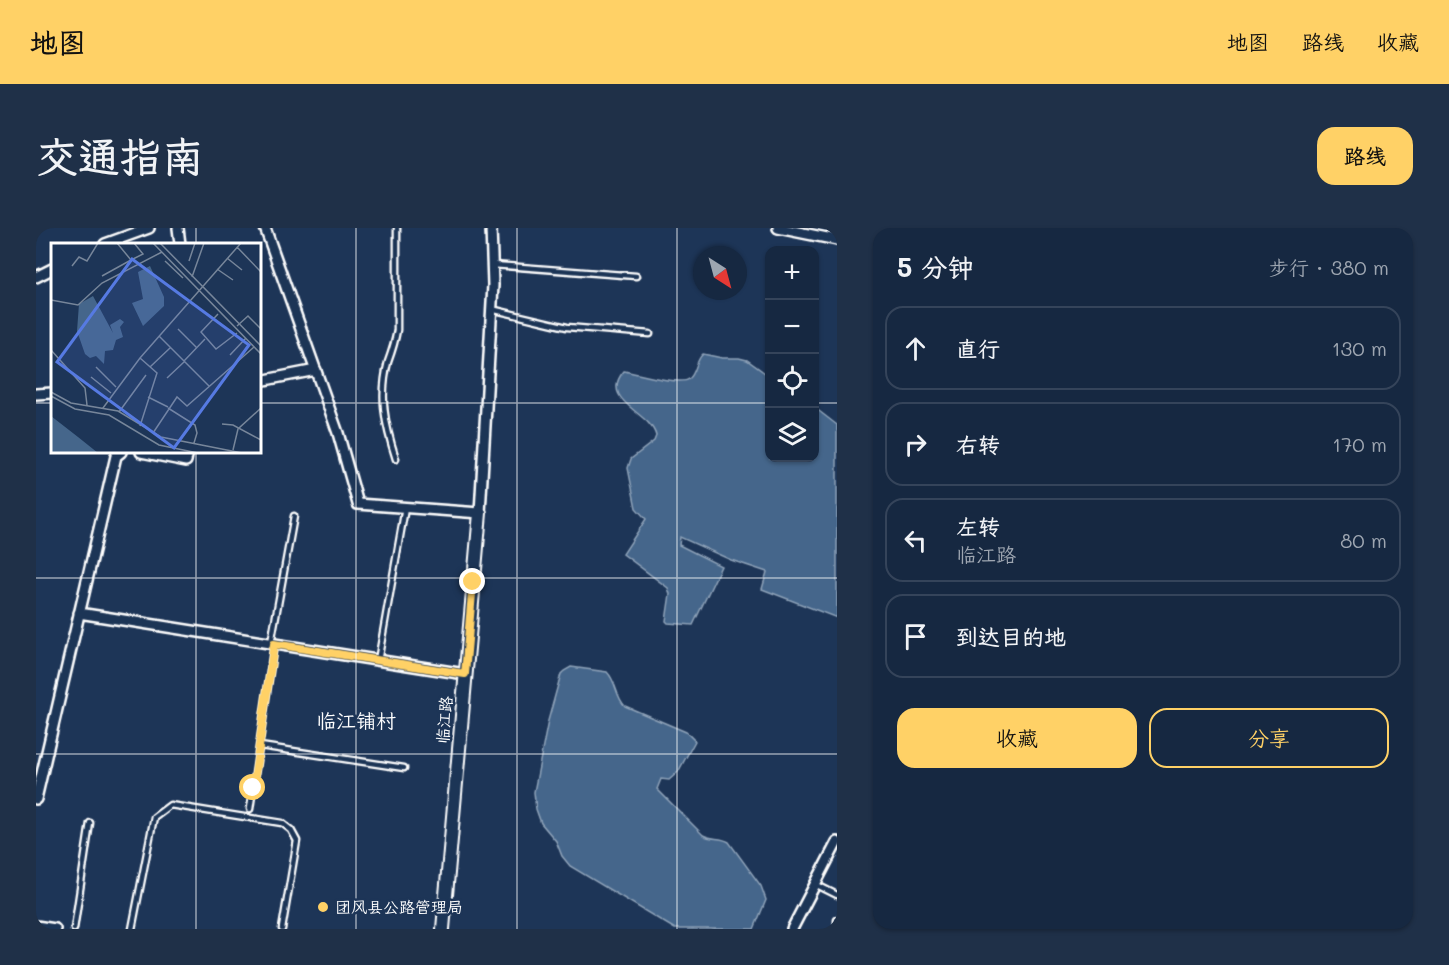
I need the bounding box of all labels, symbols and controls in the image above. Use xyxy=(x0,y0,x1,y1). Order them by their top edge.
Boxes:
text: 地图 xyxy=(30,24,86,60)
text: 地图 xyxy=(1227,28,1269,55)
text: 路线 xyxy=(1302,28,1344,55)
text: 收藏 xyxy=(1377,28,1419,55)
button: 路线 xyxy=(1317,127,1413,185)
text: 交通指南 xyxy=(36,128,204,183)
inset map xyxy=(51,243,261,453)
north arrow xyxy=(693,246,747,300)
map controls xyxy=(765,246,819,462)
button: + xyxy=(765,246,819,300)
text: 5 分钟 xyxy=(897,250,974,284)
text: 步行 · 380 m xyxy=(1269,254,1389,280)
button: − xyxy=(765,300,819,354)
icon: ahead xyxy=(899,332,932,365)
text: 直行 xyxy=(956,334,1000,363)
text: 130 m xyxy=(1332,335,1387,361)
button: locate xyxy=(765,354,819,408)
button: layers xyxy=(765,408,819,462)
icon: right xyxy=(899,428,932,461)
text: 右转 xyxy=(956,430,1000,459)
text: 170 m xyxy=(1332,431,1387,457)
text: 左转 xyxy=(956,512,1000,541)
icon: left xyxy=(899,524,932,557)
text: 80 m xyxy=(1340,527,1387,553)
text: 临江路 xyxy=(956,541,1016,567)
route end xyxy=(459,568,485,594)
icon: arrive xyxy=(899,620,932,653)
text: 到达目的地 xyxy=(956,622,1066,651)
street label: 临江路 xyxy=(431,695,456,745)
district label: 临江铺村 xyxy=(316,707,396,733)
button: 收藏 xyxy=(897,708,1137,768)
button: 分享 xyxy=(1149,708,1389,768)
route start xyxy=(239,774,265,800)
place label: 团风县公路管理局 xyxy=(335,896,463,917)
marker: 团风县公路管理局 xyxy=(316,900,330,914)

